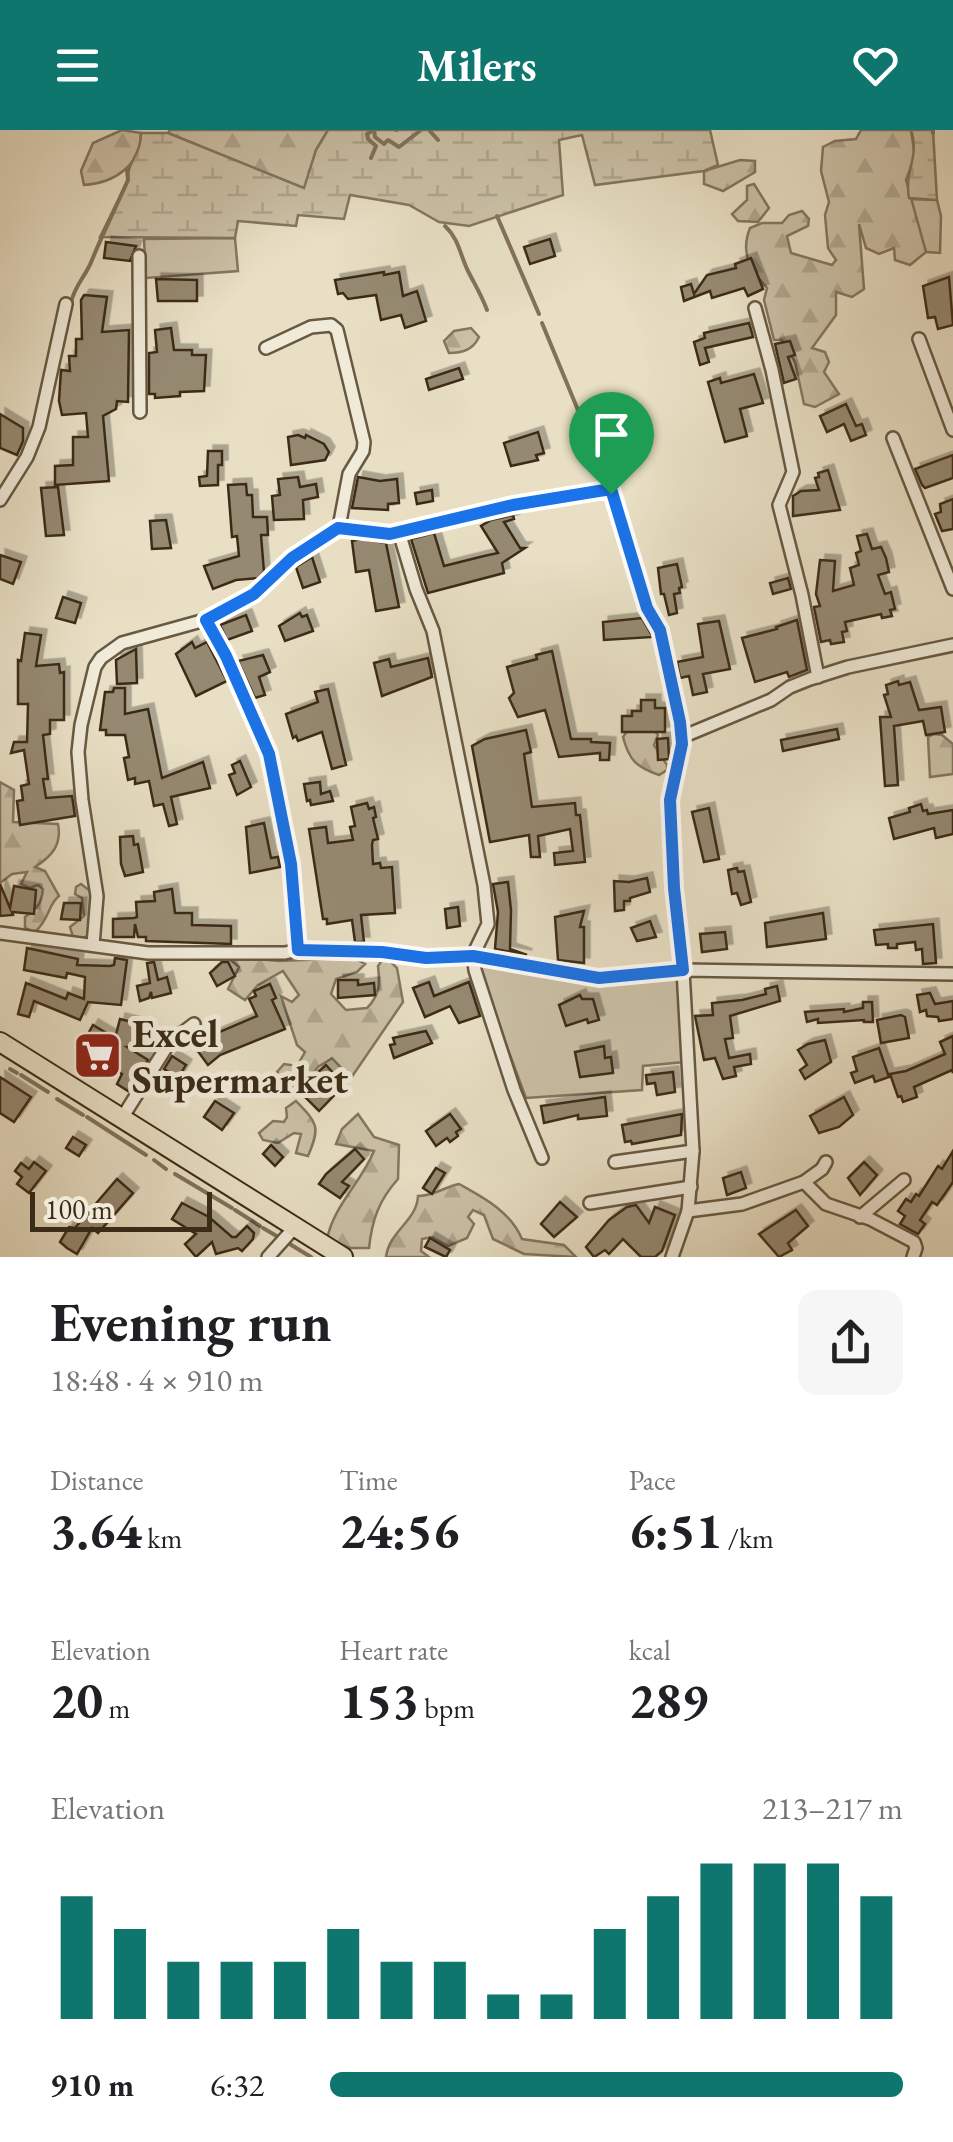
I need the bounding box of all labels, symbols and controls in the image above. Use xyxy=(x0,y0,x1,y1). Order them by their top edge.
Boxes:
text: Milers xyxy=(416,36,537,94)
icon: menu xyxy=(50,38,105,93)
icon: heart xyxy=(848,38,903,93)
pin xyxy=(569,392,654,495)
icon: arrive xyxy=(584,407,639,462)
place label: Excel Supermarket xyxy=(132,1007,348,1105)
supermarket icon: Excel Supermarket xyxy=(71,1030,123,1082)
scale bar xyxy=(30,1187,212,1232)
text: 100 m xyxy=(45,1191,113,1227)
text: Evening run xyxy=(50,1286,332,1357)
button: share xyxy=(798,1290,903,1395)
text: 18:48 · 4 × 910 m xyxy=(50,1359,263,1401)
text: Distance xyxy=(50,1462,144,1498)
text: Time xyxy=(339,1462,398,1498)
text: Pace xyxy=(629,1462,676,1498)
text: 3.64 xyxy=(50,1498,142,1563)
text: 24:56 xyxy=(339,1498,459,1563)
text: 6:51 xyxy=(629,1498,722,1563)
text: km xyxy=(142,1520,182,1556)
text: /km xyxy=(722,1520,774,1556)
text: Elevation xyxy=(50,1632,151,1668)
text: Heart rate xyxy=(339,1632,448,1668)
text: kcal xyxy=(629,1632,671,1668)
text: 20 xyxy=(50,1668,103,1733)
text: 153 xyxy=(339,1668,419,1733)
text: 289 xyxy=(629,1668,708,1733)
text: m xyxy=(103,1690,130,1726)
text: bpm xyxy=(419,1690,475,1726)
text: Elevation xyxy=(50,1787,165,1829)
text: 213–217 m xyxy=(762,1787,903,1829)
text: 910 m xyxy=(50,2064,134,2106)
text: 6:32 xyxy=(210,2064,264,2106)

